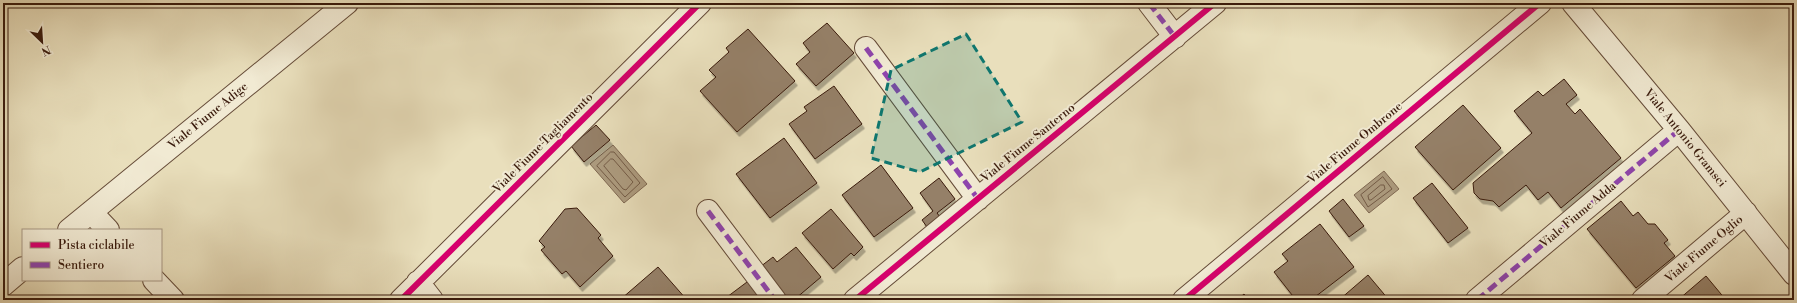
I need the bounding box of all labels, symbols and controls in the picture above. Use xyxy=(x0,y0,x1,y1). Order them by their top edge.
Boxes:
north arrow xyxy=(22,22,62,62)
text: N xyxy=(39,42,53,58)
street label: Viale Fiume Adige xyxy=(164,79,251,153)
street label: Viale Antonio Gramsci xyxy=(1640,85,1729,190)
street label: Viale Fiume Tagliamento xyxy=(489,90,596,197)
street label: Viale Fiume Ombrone xyxy=(1304,99,1406,188)
street label: Viale Fiume Santerno xyxy=(977,100,1078,186)
street label: Viale Fiume Adda xyxy=(1536,178,1620,252)
street label: Viale Fiume Oglio xyxy=(1661,212,1746,287)
legend xyxy=(22,229,162,281)
text: Pista ciclabile xyxy=(58,238,135,253)
text: Sentiero xyxy=(58,258,104,273)

